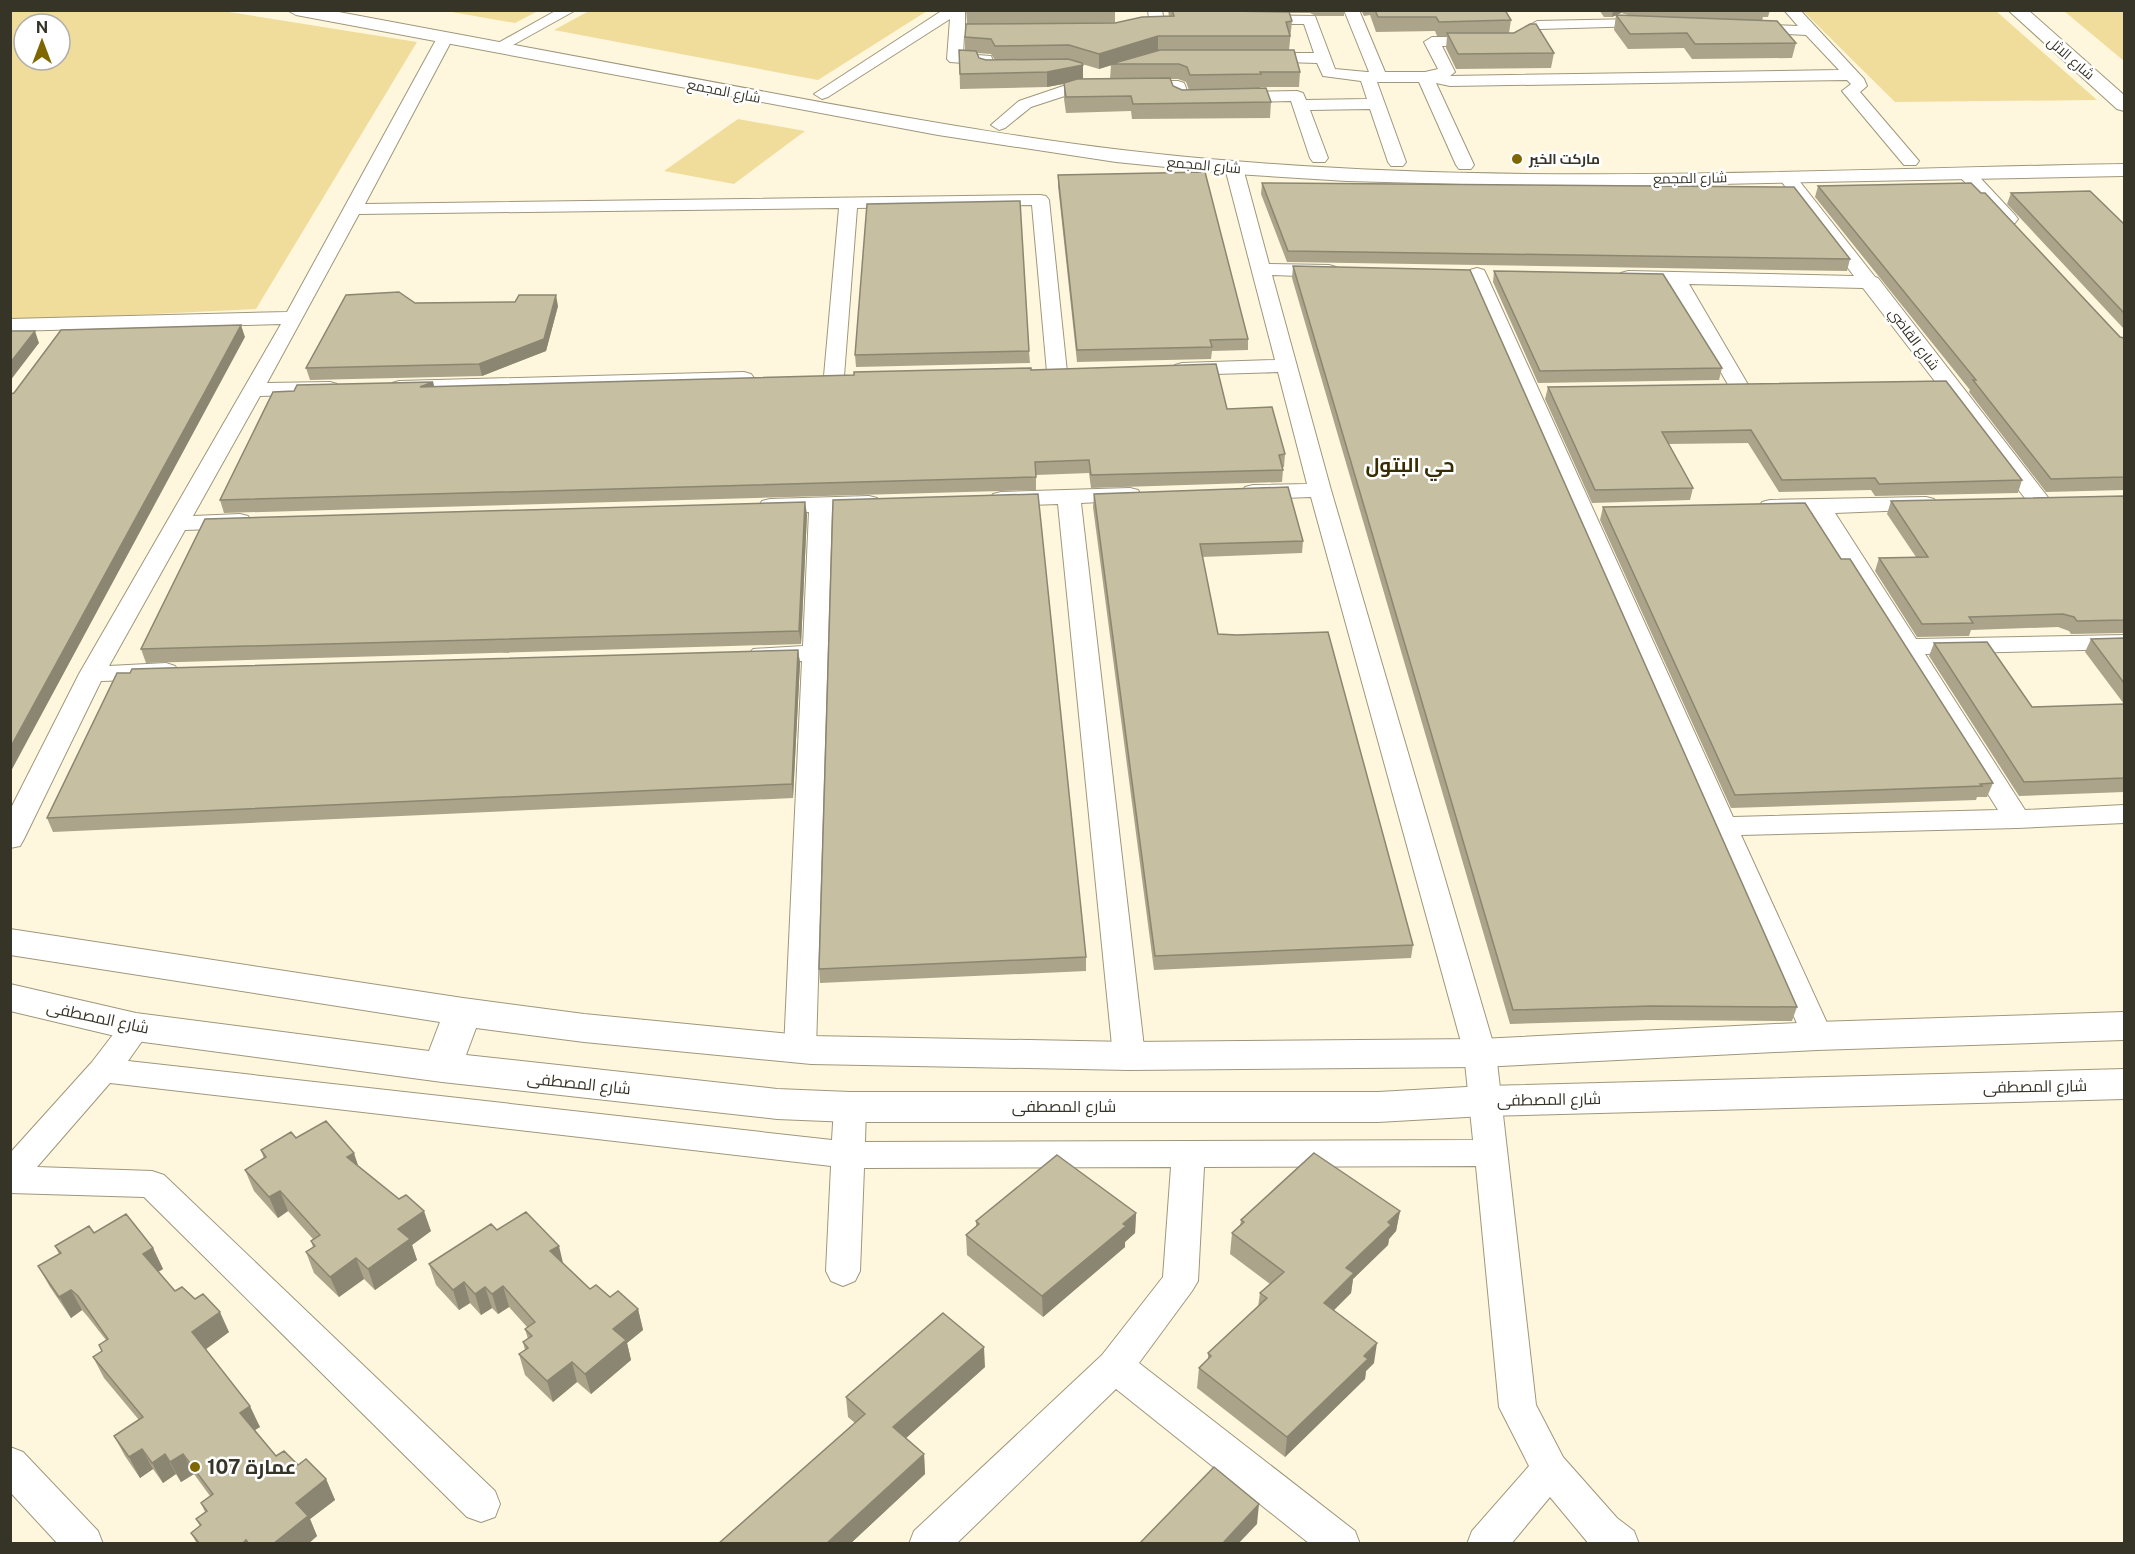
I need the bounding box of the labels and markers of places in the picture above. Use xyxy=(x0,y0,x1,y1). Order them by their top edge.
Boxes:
place label: ماركت الخير xyxy=(1528,151,1600,168)
marker: ماركت الخير xyxy=(1510,152,1524,166)
place label: عمارة 107 xyxy=(207,1455,296,1479)
marker: عمارة 107 xyxy=(188,1460,202,1474)

